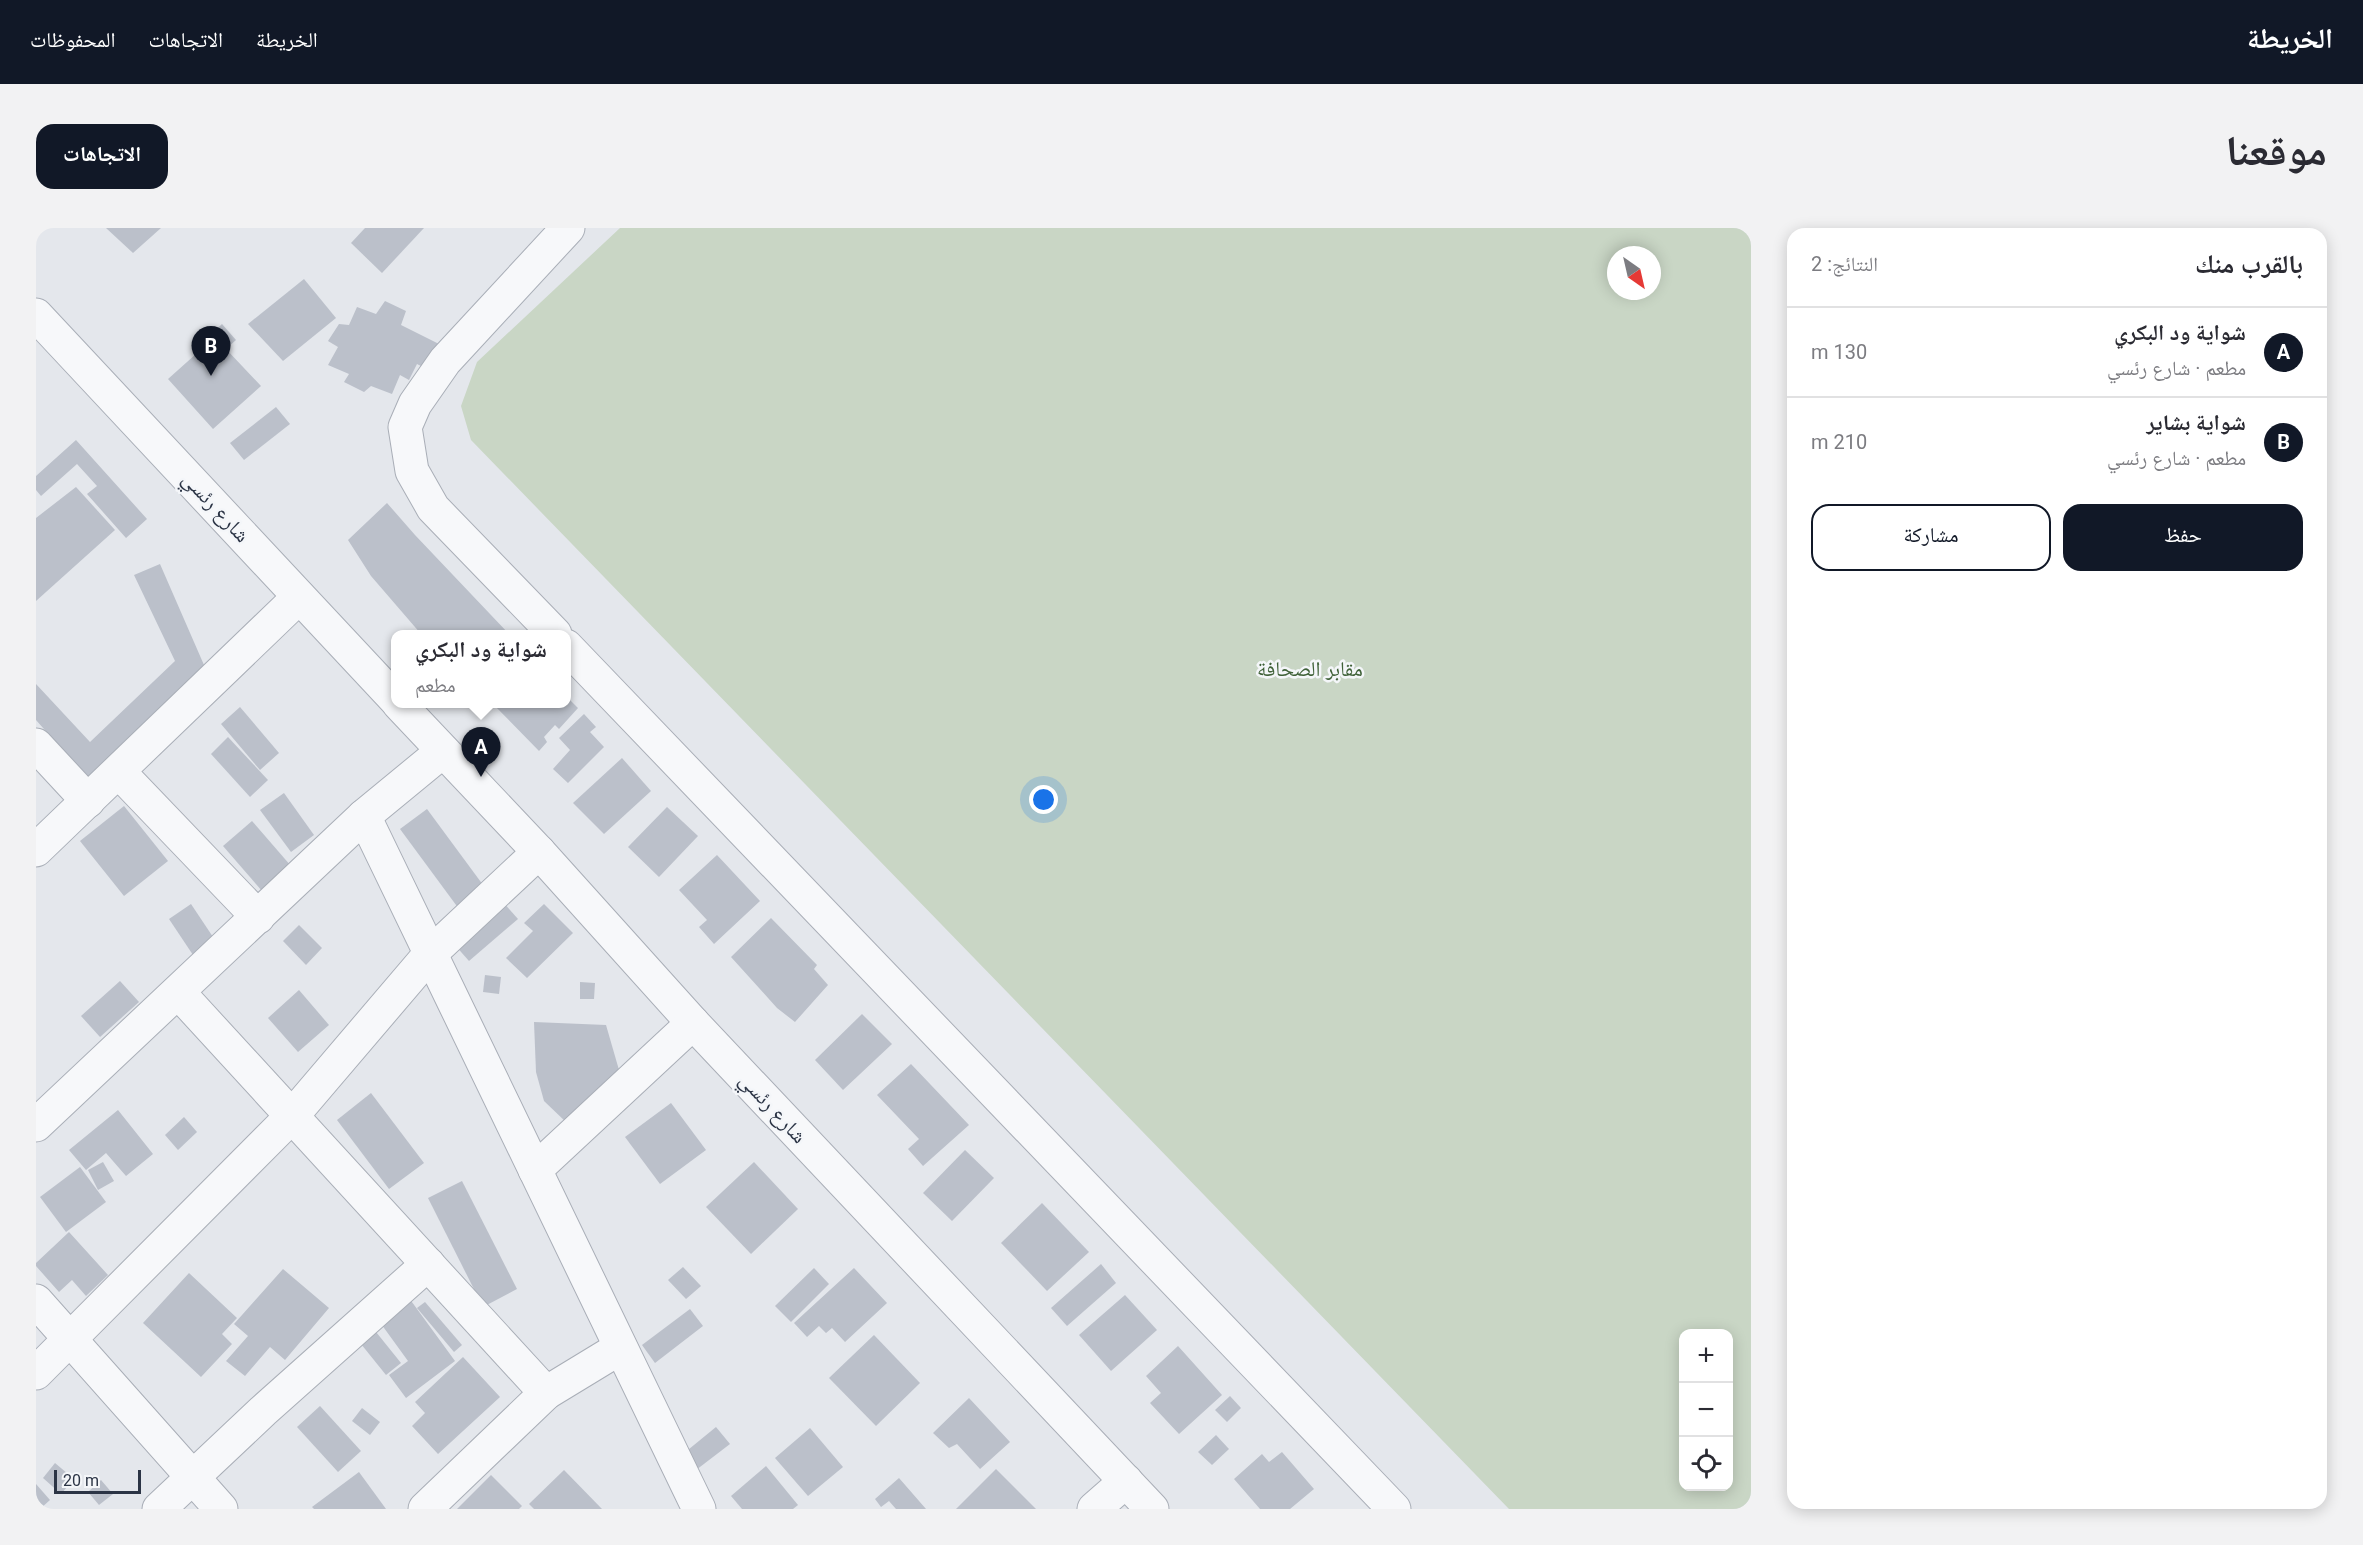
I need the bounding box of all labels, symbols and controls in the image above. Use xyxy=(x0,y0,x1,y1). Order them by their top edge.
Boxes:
text: الخريطة xyxy=(2247,22,2333,55)
text: المحفوظات xyxy=(30,28,115,52)
text: الاتجاهات xyxy=(148,28,223,52)
text: الخريطة xyxy=(256,28,318,52)
button: الاتجاهات xyxy=(36,124,168,189)
text: موقعنا xyxy=(2226,126,2327,175)
north arrow xyxy=(1607,246,1661,300)
text: بالقرب منك xyxy=(2195,249,2303,279)
text: النتائج: 2 xyxy=(1811,252,1878,276)
text: شواية ود البكري xyxy=(2114,320,2246,345)
pin: B xyxy=(192,326,231,376)
text: 130 m xyxy=(1811,340,1867,364)
text: A xyxy=(2277,340,2290,364)
text: مطعم · شارع رئسي xyxy=(2107,356,2246,380)
text: شواية بشاير xyxy=(2146,410,2246,435)
text: 210 m xyxy=(1811,430,1867,454)
text: B xyxy=(2277,430,2290,454)
text: مطعم · شارع رئسي xyxy=(2107,446,2246,470)
street label: شارع رئسي xyxy=(174,467,255,550)
button: مشاركة xyxy=(1811,504,2051,571)
button: حفظ xyxy=(2063,504,2303,571)
popup xyxy=(391,630,571,708)
text: شواية ود البكري xyxy=(415,637,547,662)
park label: مقابر الصحافة xyxy=(1257,657,1363,681)
text: مطعم xyxy=(415,673,456,697)
pin: A xyxy=(462,728,500,777)
your location xyxy=(1029,785,1058,814)
street label: شارع رئسي xyxy=(731,1068,812,1151)
map controls xyxy=(1679,1329,1733,1491)
button: + xyxy=(1679,1329,1733,1383)
button: − xyxy=(1679,1383,1733,1437)
button: locate xyxy=(1679,1437,1733,1491)
scale bar xyxy=(54,1467,141,1494)
text: 20 m xyxy=(63,1471,99,1490)

